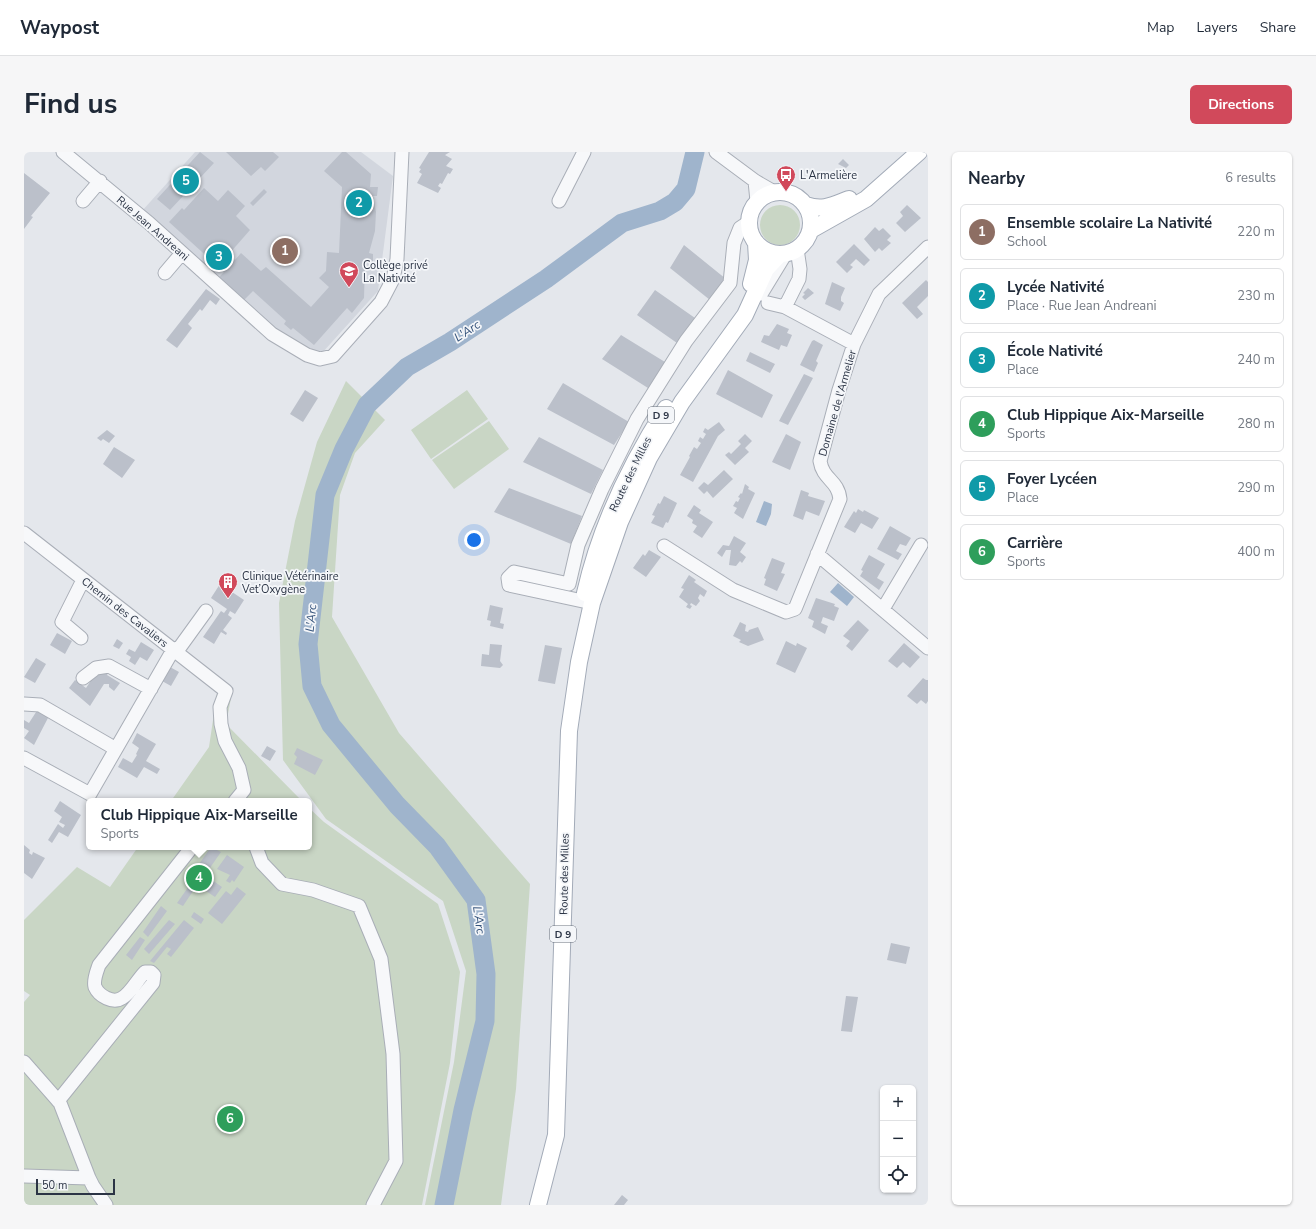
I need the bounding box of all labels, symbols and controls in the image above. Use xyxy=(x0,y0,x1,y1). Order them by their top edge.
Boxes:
text: Waypost xyxy=(20,15,99,41)
text: Map xyxy=(1147,18,1174,37)
text: Layers xyxy=(1196,18,1238,37)
text: Share xyxy=(1260,18,1296,37)
text: Find us xyxy=(24,85,118,123)
button: Directions xyxy=(1190,85,1292,124)
bus stop icon: L'Armelière xyxy=(775,164,797,192)
pin: 5 xyxy=(173,166,199,196)
text: Nearby xyxy=(968,167,1025,190)
place label: L'Armelière xyxy=(800,168,857,183)
text: 6 results xyxy=(1225,169,1276,187)
pin: 2 xyxy=(346,188,372,218)
street label: Rue Jean Andreani xyxy=(113,193,192,264)
text: Ensemble scolaire La Nativité xyxy=(1007,213,1212,233)
text: 1 xyxy=(978,223,986,241)
text: 220 m xyxy=(1237,223,1275,241)
text: School xyxy=(1007,233,1047,251)
pin: 1 xyxy=(272,236,298,266)
pin: 3 xyxy=(206,242,232,272)
place label: Collège privé La Nativité xyxy=(363,258,428,286)
school or university icon: Collège privé La Nativité xyxy=(338,260,360,288)
text: Lycée Nativité xyxy=(1007,277,1104,297)
text: 2 xyxy=(978,287,986,305)
text: 230 m xyxy=(1237,287,1275,305)
text: Place · Rue Jean Andreani xyxy=(1007,297,1157,315)
water label: L'Arc xyxy=(451,317,483,345)
text: École Nativité xyxy=(1007,341,1103,361)
street label: Domaine de l'Armelier xyxy=(815,348,860,458)
text: 3 xyxy=(978,351,986,369)
text: 240 m xyxy=(1237,351,1275,369)
text: Place xyxy=(1007,361,1039,379)
text: Club Hippique Aix-Marseille xyxy=(1007,405,1204,425)
road number: D 9 xyxy=(648,407,674,423)
text: 4 xyxy=(978,415,986,433)
text: 280 m xyxy=(1237,415,1275,433)
text: Sports xyxy=(1007,425,1046,443)
street label: Route des Milles xyxy=(606,434,655,514)
text: Foyer Lycéen xyxy=(1007,469,1097,489)
text: 5 xyxy=(978,479,986,497)
text: 290 m xyxy=(1237,479,1275,497)
text: Place xyxy=(1007,489,1039,507)
your location xyxy=(464,530,484,550)
text: Carrière xyxy=(1007,533,1063,553)
text: 6 xyxy=(978,543,986,561)
text: 400 m xyxy=(1237,543,1275,561)
text: Sports xyxy=(1007,553,1046,571)
place label: Clinique Vétérinaire Vet’Oxygène xyxy=(241,569,339,597)
building icon: Clinique Vétérinaire Vet’Oxygène xyxy=(217,571,239,599)
street label: Chemin des Cavaliers xyxy=(78,574,171,651)
water label: L'Arc xyxy=(302,603,320,633)
popup xyxy=(86,798,312,850)
text: Club Hippique Aix-Marseille xyxy=(100,805,298,825)
text: Sports xyxy=(100,825,139,843)
street label: Route des Milles xyxy=(556,833,573,915)
pin: 4 xyxy=(186,863,212,893)
water label: L'Arc xyxy=(469,905,489,935)
road number: D 9 xyxy=(550,926,576,942)
map controls xyxy=(880,1085,916,1193)
button: + xyxy=(880,1085,916,1121)
pin: 6 xyxy=(217,1104,243,1134)
button: − xyxy=(880,1121,916,1157)
button: locate xyxy=(880,1157,916,1193)
scale bar xyxy=(36,1177,115,1196)
text: 50 m xyxy=(42,1178,67,1193)

